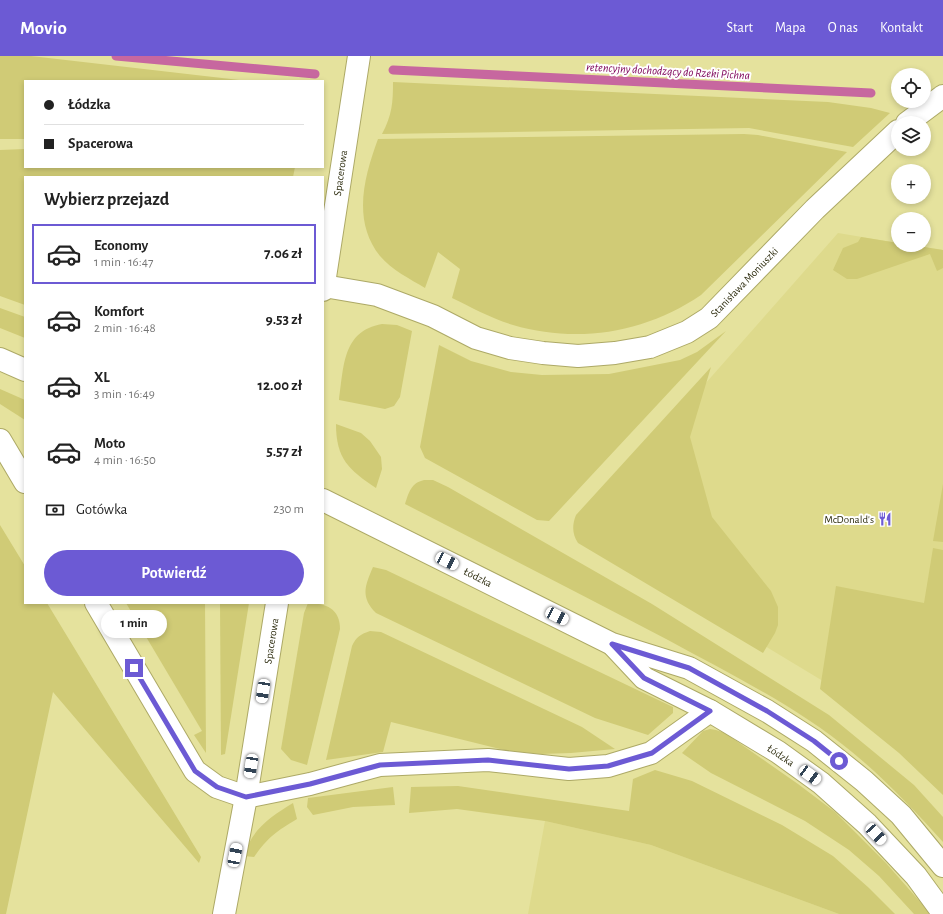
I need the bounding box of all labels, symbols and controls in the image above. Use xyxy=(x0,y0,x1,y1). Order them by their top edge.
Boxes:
text: Movio xyxy=(20,19,67,38)
text: Start xyxy=(726,21,753,35)
text: Mapa xyxy=(775,21,806,35)
text: O nas xyxy=(828,21,858,35)
text: Kontakt xyxy=(880,21,923,35)
water label: retencyjny dochodzący do Rzeki Pichna xyxy=(586,61,750,82)
map controls xyxy=(891,68,931,252)
button: locate xyxy=(891,68,931,108)
text: Łódzka xyxy=(68,97,111,112)
button: layers xyxy=(891,116,931,156)
text: Spacerowa xyxy=(68,136,133,151)
street label: Spacerowa xyxy=(332,149,349,197)
button: + xyxy=(891,164,931,204)
text: Wybierz przejazd xyxy=(44,191,169,209)
button: − xyxy=(891,212,931,252)
icon: car xyxy=(46,236,82,272)
text: Economy xyxy=(94,238,148,253)
street label: Stanisława Moniuszki xyxy=(708,245,780,319)
text: 7.06 zł xyxy=(264,246,302,261)
text: 1 min · 16:47 xyxy=(94,256,153,269)
icon: car xyxy=(46,302,82,338)
text: Komfort xyxy=(94,304,144,319)
text: 9.53 zł xyxy=(265,312,302,327)
text: 2 min · 16:48 xyxy=(94,322,156,335)
icon: car xyxy=(46,368,82,404)
text: XL xyxy=(94,370,110,385)
text: 12.00 zł xyxy=(258,378,302,393)
text: 3 min · 16:49 xyxy=(94,388,155,401)
icon: car xyxy=(46,434,82,470)
text: Moto xyxy=(94,436,126,451)
text: 5.57 zł xyxy=(266,444,302,459)
text: 4 min · 16:50 xyxy=(94,454,156,467)
icon: cash xyxy=(44,499,66,521)
text: Gotówka xyxy=(76,502,127,517)
text: 230 m xyxy=(273,503,304,516)
restaurant icon: McDonald's xyxy=(877,511,893,527)
place label: McDonald's xyxy=(824,514,874,525)
button: Potwierdź xyxy=(44,550,304,596)
car xyxy=(434,550,460,572)
street label: Łódzka xyxy=(462,566,494,589)
car xyxy=(544,605,570,627)
callout: 1 min xyxy=(101,610,167,638)
text: 1 min xyxy=(120,617,148,630)
street label: Spacerowa xyxy=(262,617,281,665)
route end xyxy=(125,659,143,677)
car xyxy=(255,678,271,704)
street label: Łódzka xyxy=(765,742,796,768)
route start xyxy=(830,752,848,770)
car xyxy=(243,753,259,779)
car xyxy=(797,763,823,787)
car xyxy=(863,821,889,847)
car xyxy=(227,842,243,868)

